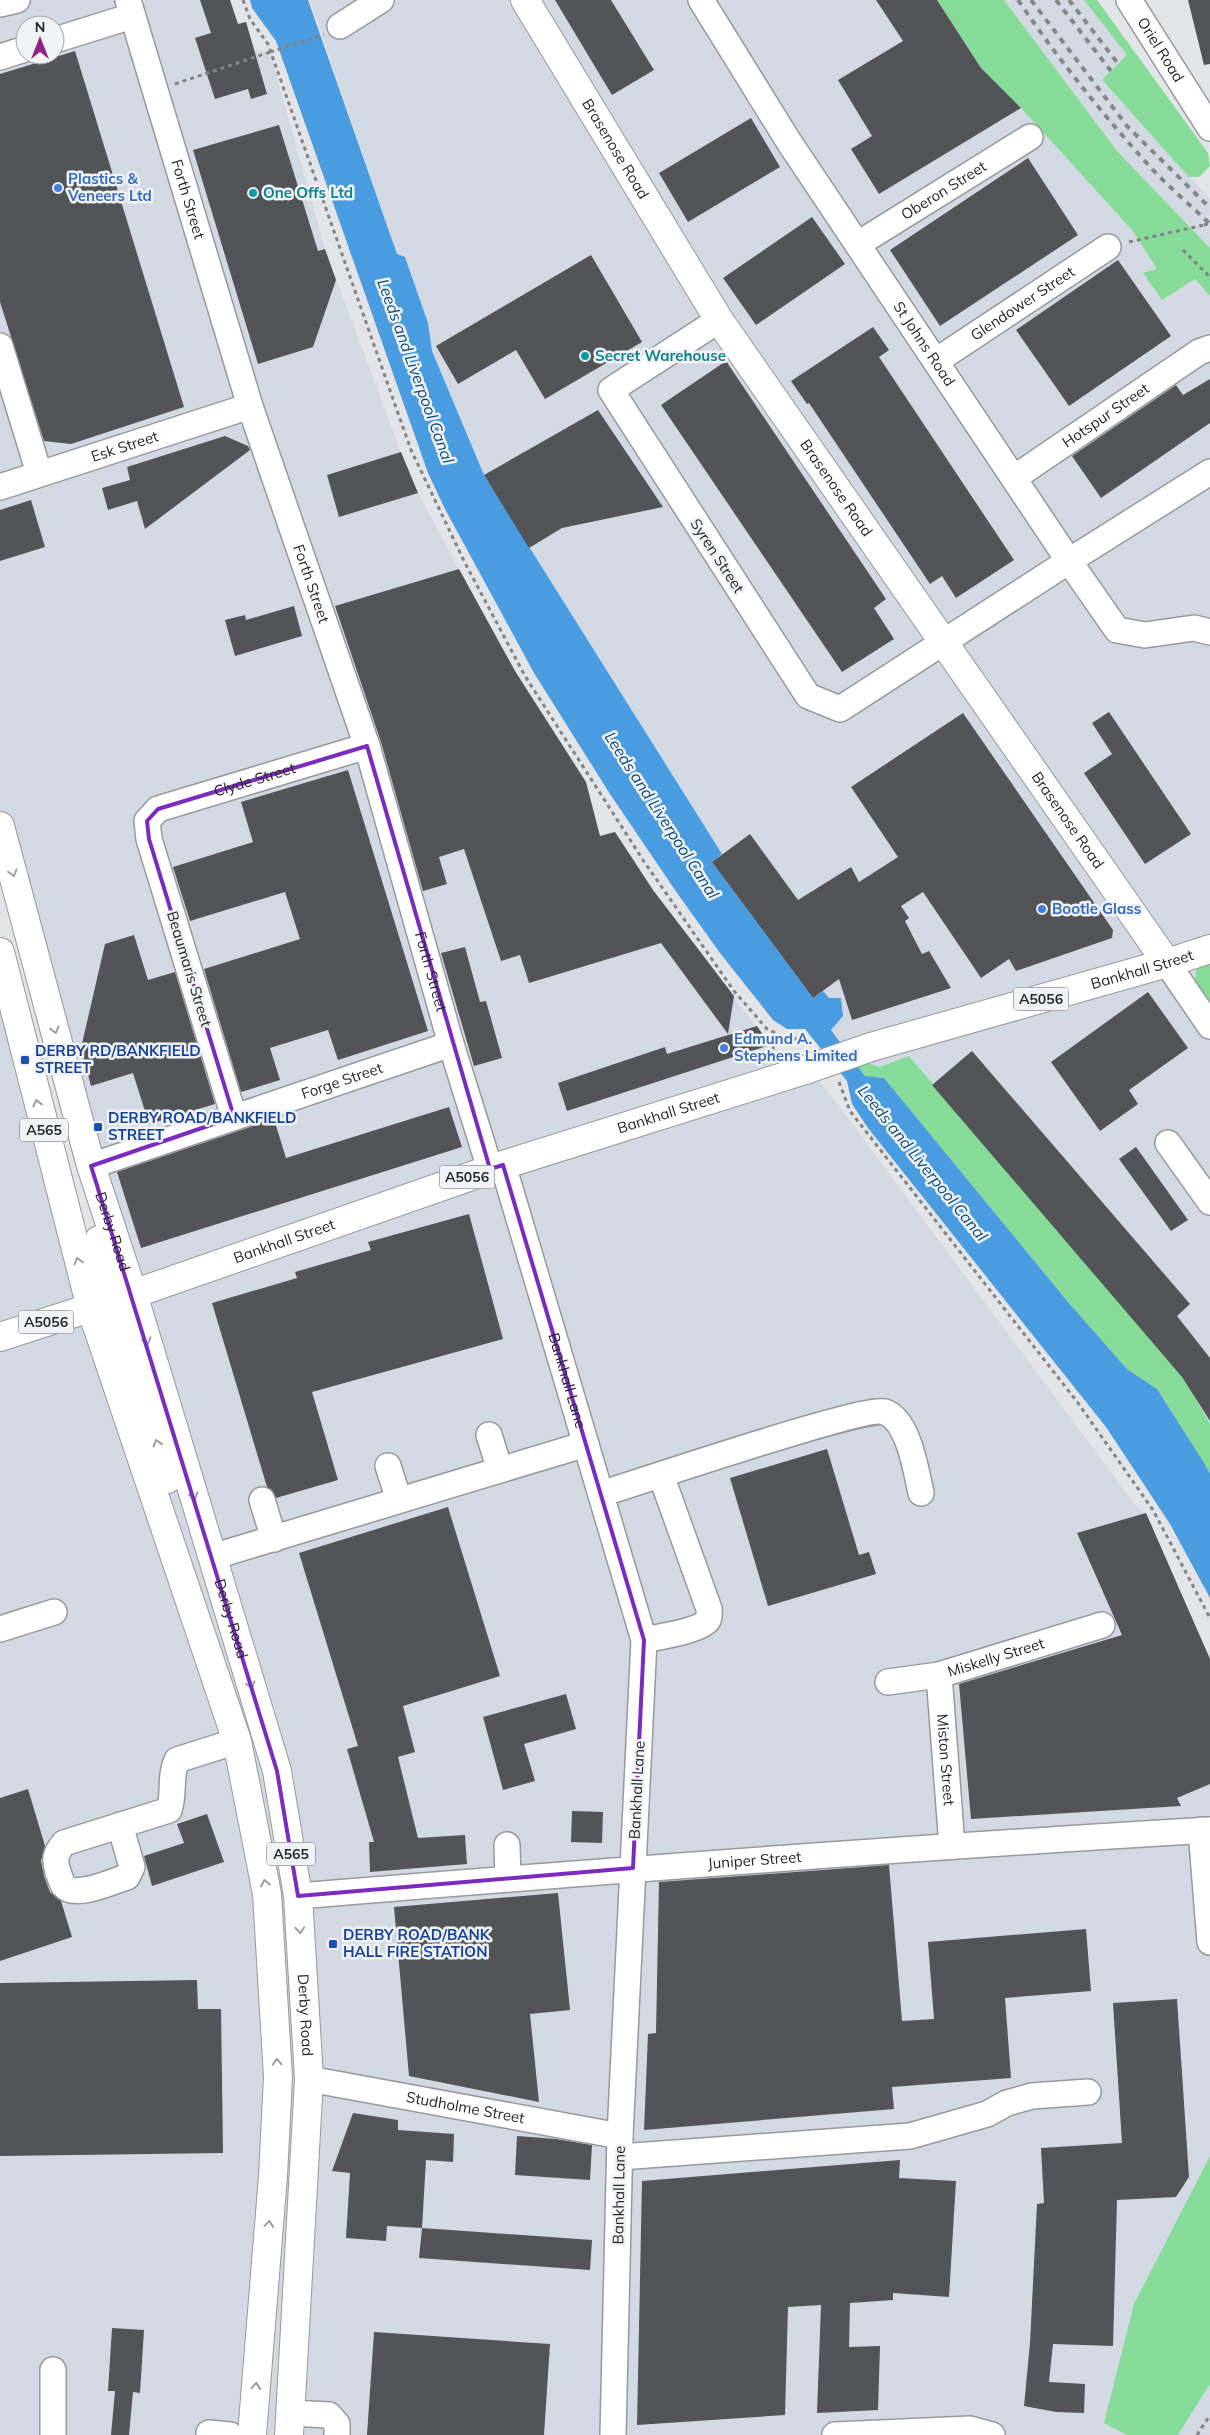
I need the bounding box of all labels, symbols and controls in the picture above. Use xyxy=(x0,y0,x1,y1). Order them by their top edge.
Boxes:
street label: Oriel Road xyxy=(1133,14,1189,86)
north arrow xyxy=(15,15,65,65)
text: N xyxy=(35,18,45,36)
street label: Brasenose Road xyxy=(578,95,653,202)
street label: Forth Street xyxy=(167,157,209,241)
street label: Oberon Street xyxy=(897,157,990,224)
place label: Plastics & Veneers Ltd xyxy=(67,169,152,205)
marker: Plastics & Veneers Ltd xyxy=(52,182,64,194)
place label: One Offs Ltd xyxy=(263,183,353,202)
marker: One Offs Ltd xyxy=(247,187,259,199)
street label: Glendower Street xyxy=(967,262,1078,344)
water label: Leeds and Liverpool Canal xyxy=(373,276,459,466)
street label: St Johns Road xyxy=(889,298,959,390)
place label: Secret Warehouse xyxy=(595,346,726,365)
marker: Secret Warehouse xyxy=(579,350,591,362)
street label: Hotspur Street xyxy=(1058,379,1153,451)
street label: Esk Street xyxy=(89,426,160,466)
street label: Brasenose Road xyxy=(796,436,877,540)
street label: Syren Street xyxy=(686,515,749,597)
street label: Forth Street xyxy=(289,542,334,626)
water label: Leeds and Liverpool Canal xyxy=(601,728,724,902)
street label: Clyde Street xyxy=(211,758,298,801)
street label: Brasenose Road xyxy=(1028,768,1108,872)
one-way arrow xyxy=(7,868,17,877)
place label: Bootle Glass xyxy=(1052,899,1141,918)
marker: Bootle Glass xyxy=(1036,903,1048,915)
street label: Beaumaris Street xyxy=(163,909,216,1029)
street label: Forth Street xyxy=(411,929,451,1014)
street label: Bankhall Street xyxy=(1088,945,1196,993)
road number: A5056 xyxy=(1014,988,1068,1011)
one-way arrow xyxy=(49,1025,60,1034)
place label: Edmund A. Stephens Limited xyxy=(734,1029,858,1065)
place label: DERBY RD/BANKFIELD STREET xyxy=(35,1041,201,1077)
marker: Edmund A. Stephens Limited xyxy=(718,1042,730,1054)
marker: DERBY RD/BANKFIELD STREET xyxy=(19,1054,31,1066)
street label: Forge Street xyxy=(299,1058,385,1103)
water label: Leeds and Liverpool Canal xyxy=(854,1081,992,1245)
street label: Bankhall Street xyxy=(615,1088,722,1137)
one-way arrow xyxy=(33,1100,43,1108)
place label: DERBY ROAD/BANKFIELD STREET xyxy=(108,1108,296,1144)
road number: A565 xyxy=(20,1118,68,1142)
marker: DERBY ROAD/BANKFIELD STREET xyxy=(92,1121,104,1133)
road number: A5056 xyxy=(440,1166,494,1188)
street label: Derby Road xyxy=(91,1189,135,1274)
street label: Bankhall Street xyxy=(231,1214,337,1267)
one-way arrow xyxy=(74,1257,84,1265)
road number: A5056 xyxy=(18,1310,74,1334)
street label: Bankhall Lane xyxy=(544,1330,591,1431)
one-way arrow xyxy=(141,1336,151,1344)
one-way arrow xyxy=(153,1440,163,1448)
one-way arrow xyxy=(188,1492,198,1500)
street label: Derby Road xyxy=(211,1576,253,1661)
street label: Miskelly Street xyxy=(945,1633,1046,1681)
one-way arrow xyxy=(245,1681,255,1689)
street label: Miston Street xyxy=(933,1713,959,1806)
street label: Bankhall Lane xyxy=(624,1740,649,1840)
road number: A565 xyxy=(267,1842,315,1866)
street label: Juniper Street xyxy=(707,1847,802,1873)
one-way arrow xyxy=(260,1878,271,1887)
place label: DERBY ROAD/BANK HALL FIRE STATION xyxy=(343,1925,491,1961)
one-way arrow xyxy=(294,1926,305,1934)
marker: DERBY ROAD/BANK HALL FIRE STATION xyxy=(327,1938,339,1950)
street label: Derby Road xyxy=(294,1973,318,2057)
one-way arrow xyxy=(272,2058,283,2066)
street label: Studholme Street xyxy=(405,2087,526,2127)
street label: Bankhall Lane xyxy=(608,2145,629,2244)
one-way arrow xyxy=(264,2220,275,2228)
one-way arrow xyxy=(251,2382,262,2390)

